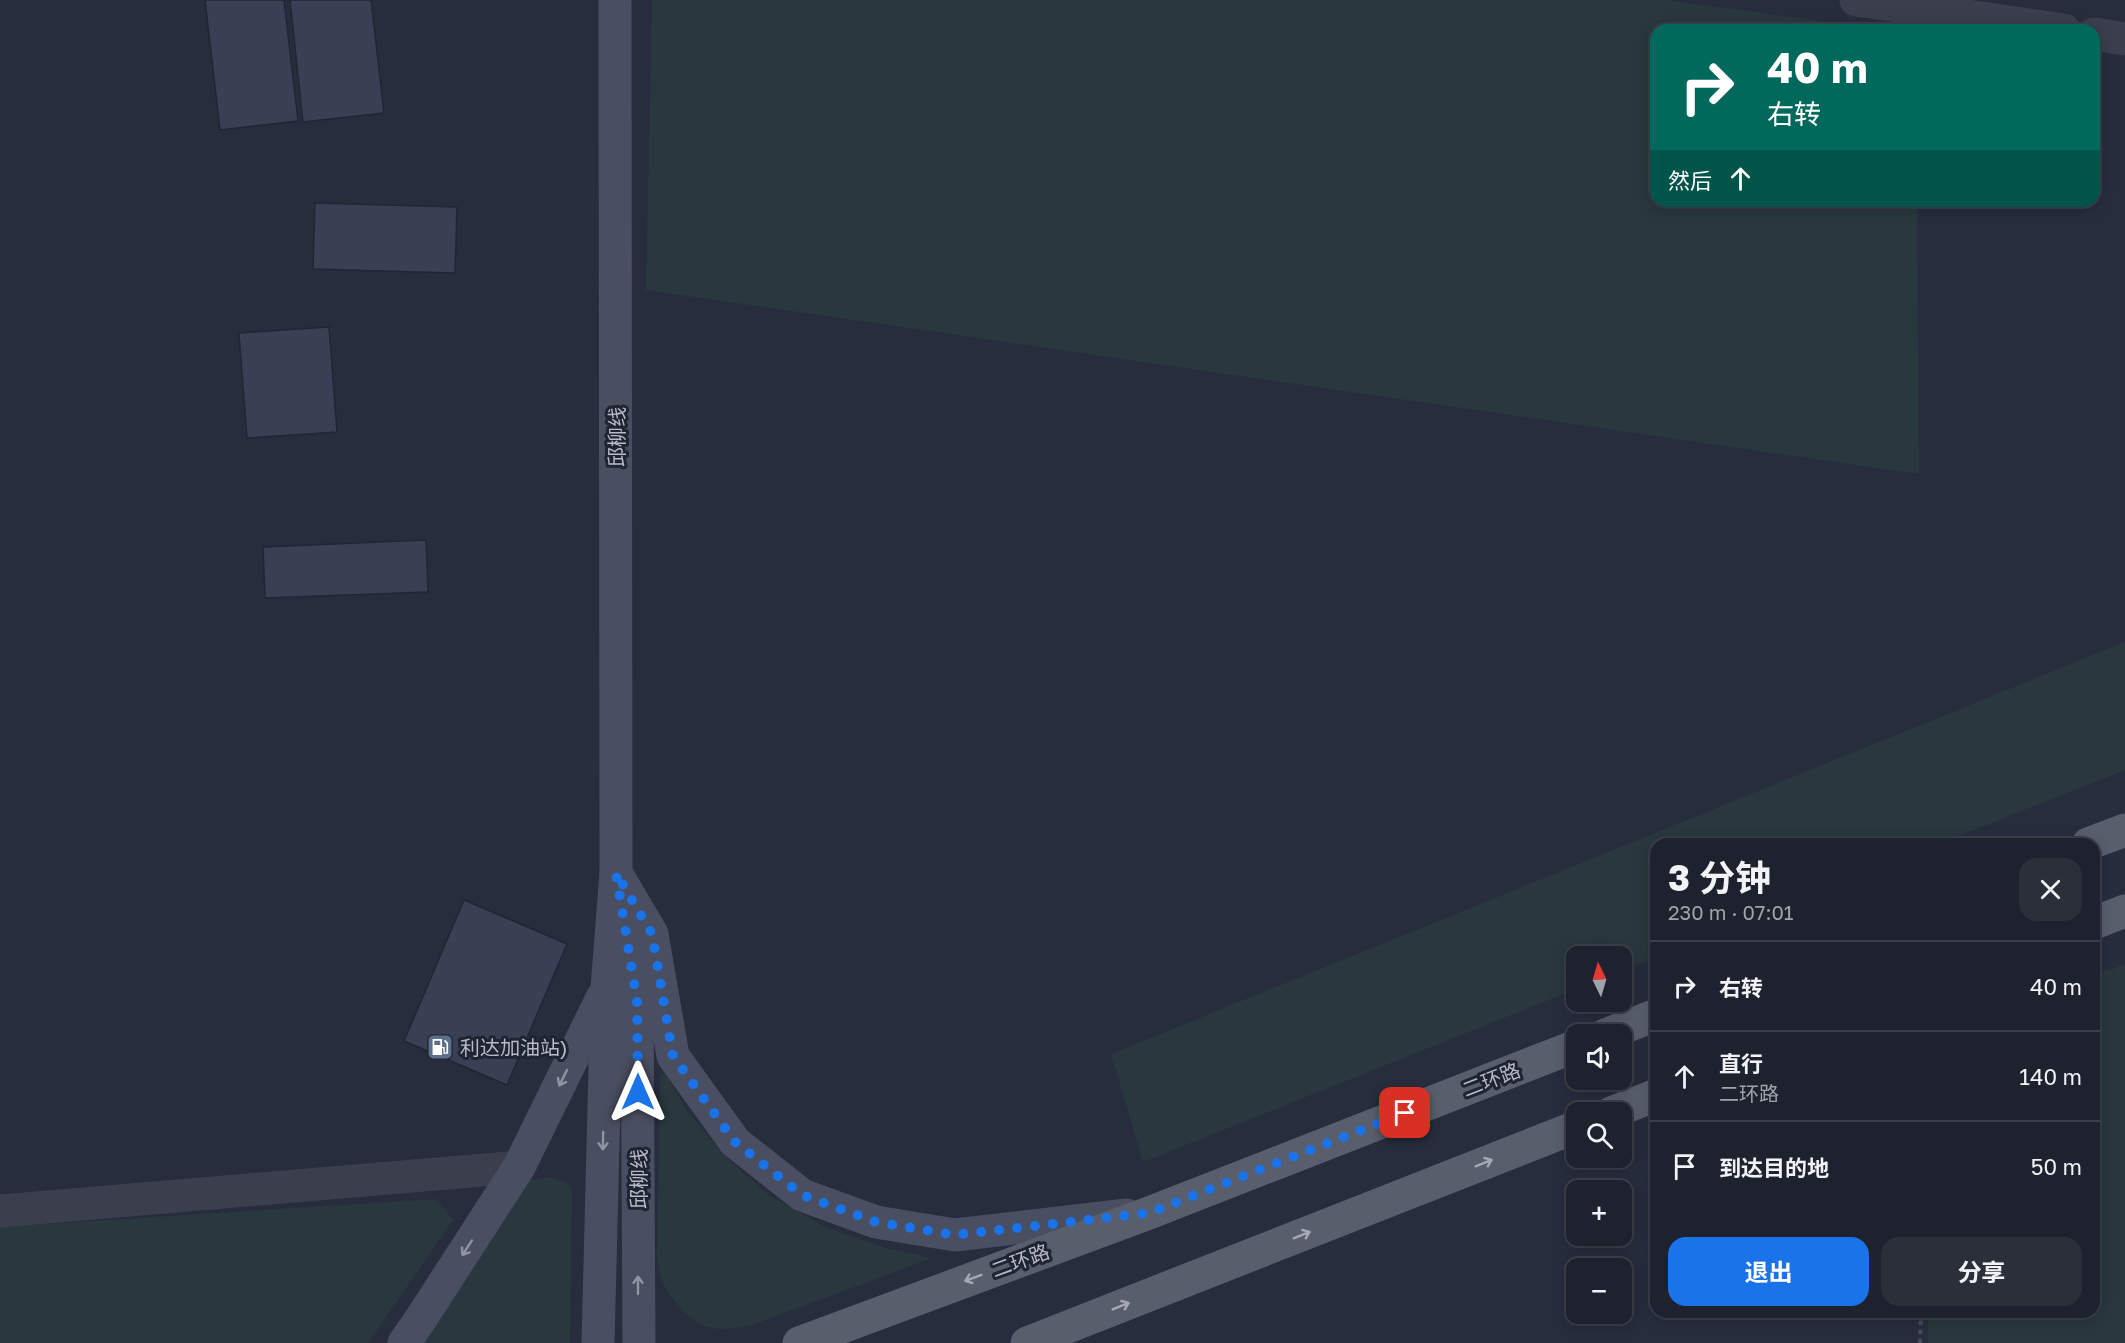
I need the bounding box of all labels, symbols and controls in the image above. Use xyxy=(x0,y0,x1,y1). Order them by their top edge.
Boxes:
text: 40 m xyxy=(1767,42,1868,92)
icon: right xyxy=(1668,48,1746,126)
text: 右转 xyxy=(1767,98,1821,130)
icon: ahead xyxy=(1724,162,1757,195)
text: 然后 xyxy=(1668,167,1712,194)
street label: 邱柳线 xyxy=(604,407,628,467)
text: 3 分钟 xyxy=(1668,856,1771,899)
button: close xyxy=(2019,858,2082,921)
text: 230 m · 07:01 xyxy=(1668,900,1794,924)
north arrow xyxy=(1566,946,1632,1012)
map controls xyxy=(1566,946,1632,1324)
icon: right xyxy=(1668,970,1701,1003)
text: 40 m xyxy=(2030,973,2082,1000)
text: 右转 xyxy=(1719,974,1763,1001)
button: sound xyxy=(1566,1024,1632,1090)
fuel station icon: 利达加油站) xyxy=(425,1032,455,1062)
place label: 利达加油站) xyxy=(460,1035,568,1059)
text: 直行 xyxy=(1719,1050,1763,1077)
street label: 二环路 xyxy=(1459,1057,1523,1101)
position arrow xyxy=(606,1060,670,1124)
icon: ahead xyxy=(1668,1060,1701,1093)
text: 140 m xyxy=(2019,1063,2082,1090)
one-way arrow xyxy=(556,1069,568,1087)
text: 二环路 xyxy=(1719,1081,1779,1105)
pin xyxy=(1379,1087,1430,1138)
icon: arrive xyxy=(1388,1096,1421,1129)
button: search xyxy=(1566,1102,1632,1168)
one-way arrow xyxy=(597,1131,609,1151)
street label: 邱柳线 xyxy=(626,1149,650,1209)
icon: arrive xyxy=(1668,1150,1701,1183)
text: 50 m xyxy=(2031,1153,2082,1180)
text: 到达目的地 xyxy=(1719,1154,1829,1181)
one-way arrow xyxy=(1474,1157,1493,1168)
button: + xyxy=(1566,1180,1632,1246)
one-way arrow xyxy=(1293,1229,1311,1240)
button: 退出 xyxy=(1668,1237,1869,1306)
button: 分享 xyxy=(1881,1237,2082,1306)
street label: 二环路 xyxy=(988,1238,1052,1282)
one-way arrow xyxy=(461,1239,473,1256)
button: − xyxy=(1566,1258,1632,1324)
one-way arrow xyxy=(964,1273,983,1284)
one-way arrow xyxy=(632,1275,644,1295)
one-way arrow xyxy=(1111,1300,1130,1311)

